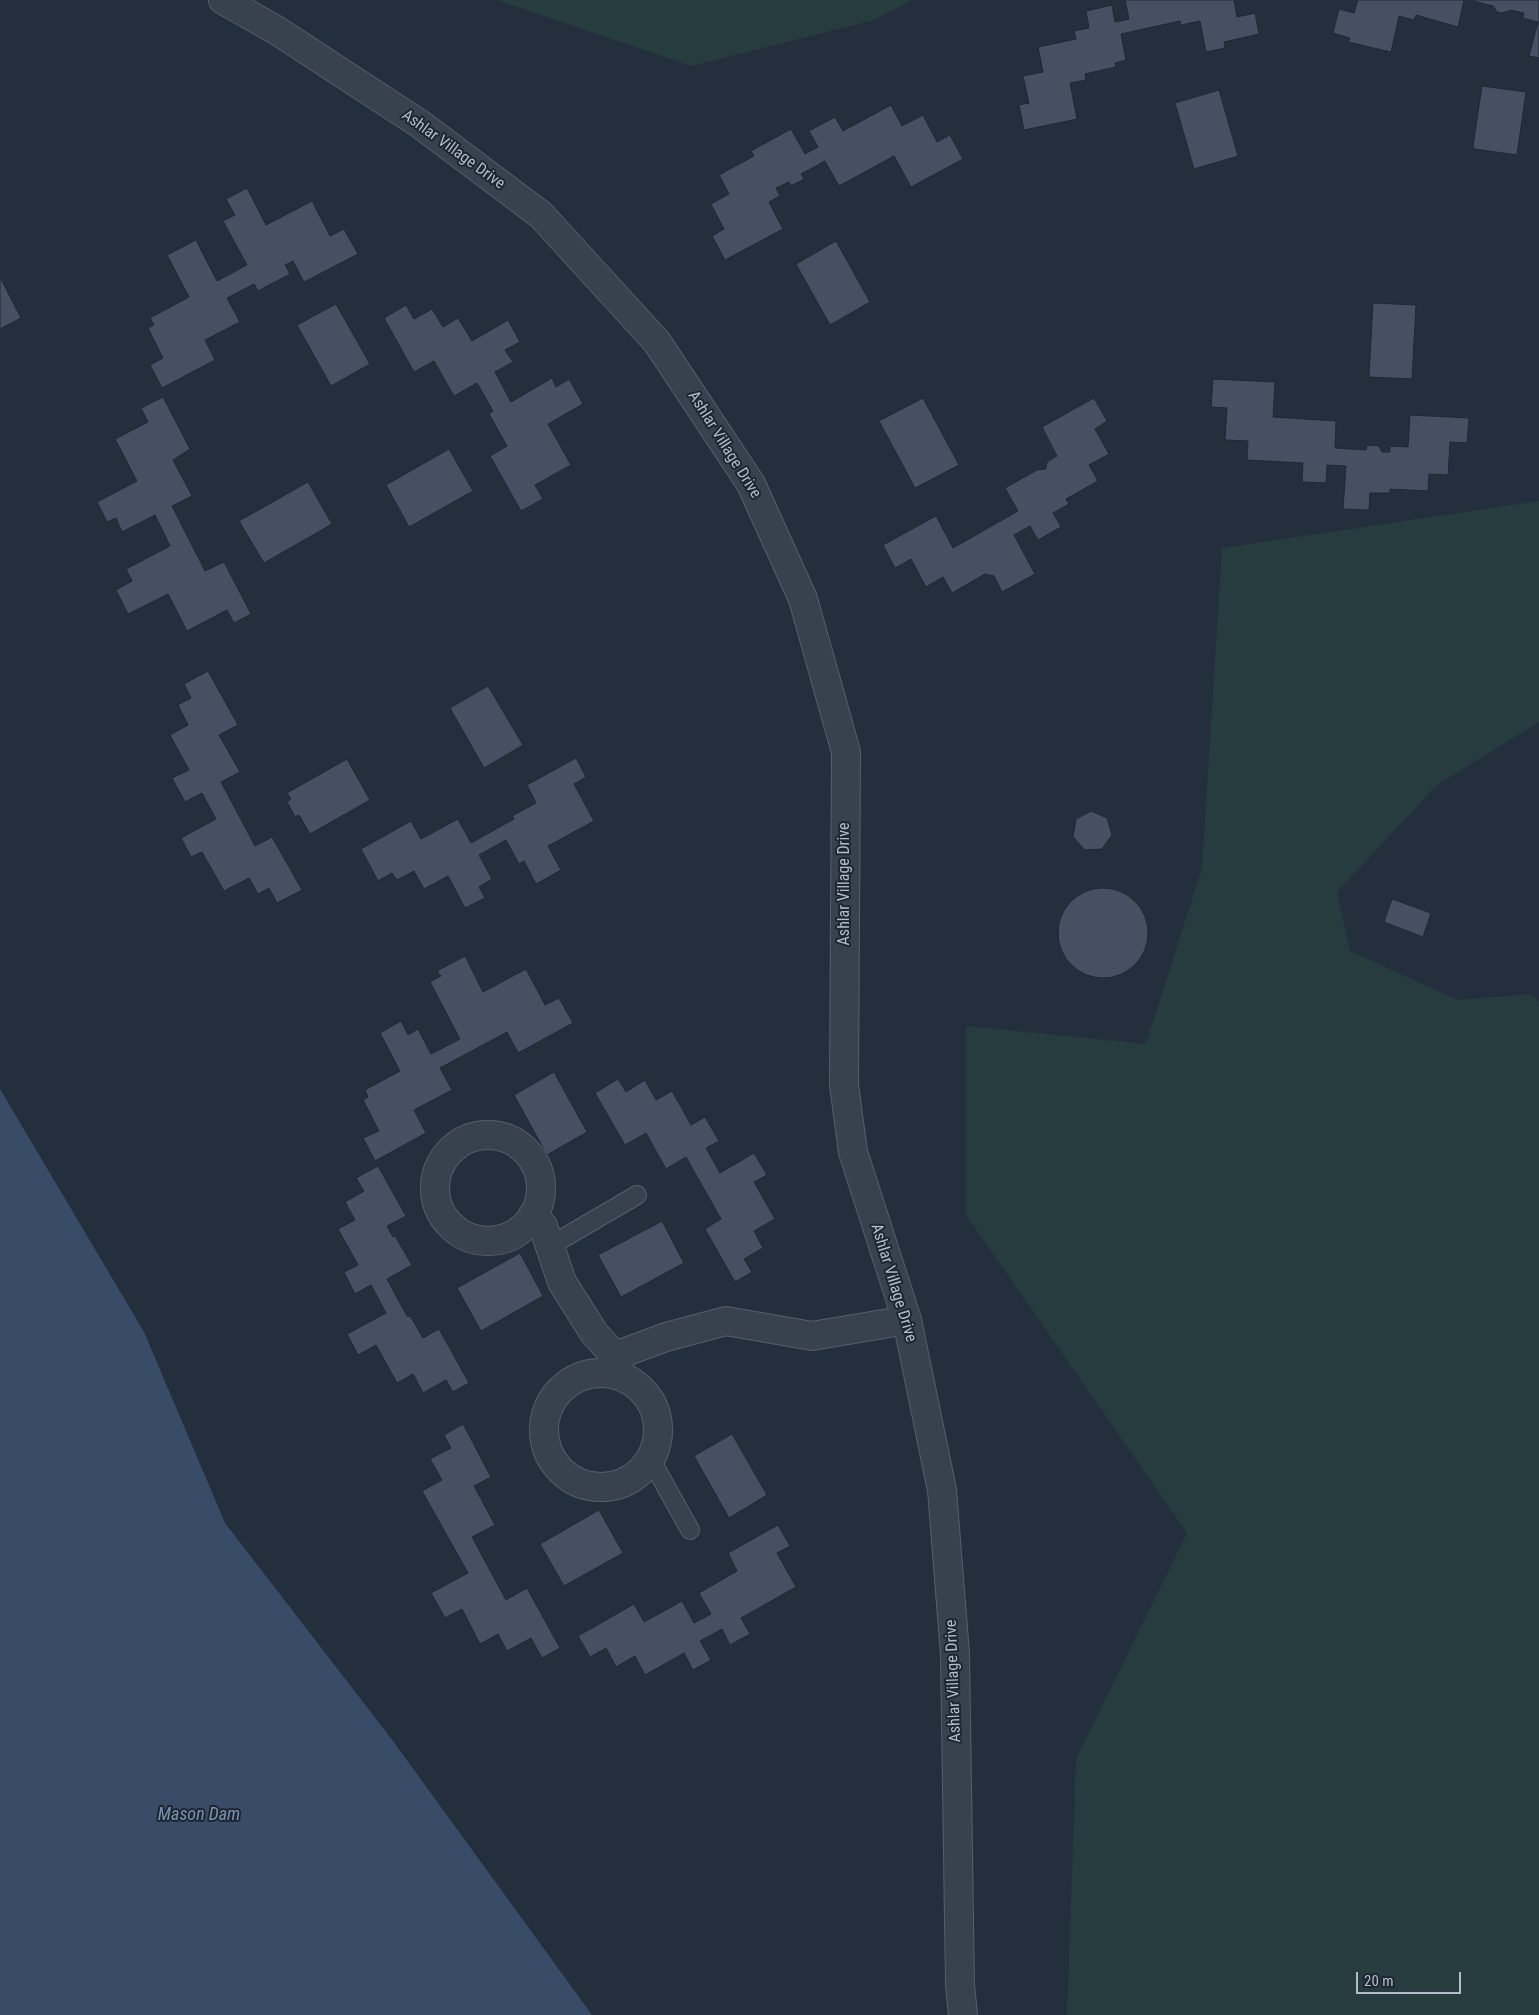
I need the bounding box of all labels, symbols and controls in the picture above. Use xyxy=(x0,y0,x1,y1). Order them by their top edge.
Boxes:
street label: Ashlar Village Drive xyxy=(398,106,508,194)
street label: Ashlar Village Drive xyxy=(683,388,765,502)
street label: Ashlar Village Drive xyxy=(835,823,855,945)
street label: Ashlar Village Drive xyxy=(866,1221,920,1345)
street label: Ashlar Village Drive xyxy=(942,1619,966,1743)
water label: Mason Dam xyxy=(158,1804,240,1826)
scale bar xyxy=(1359,1962,1464,1994)
text: 20 m xyxy=(1364,1972,1394,1990)

